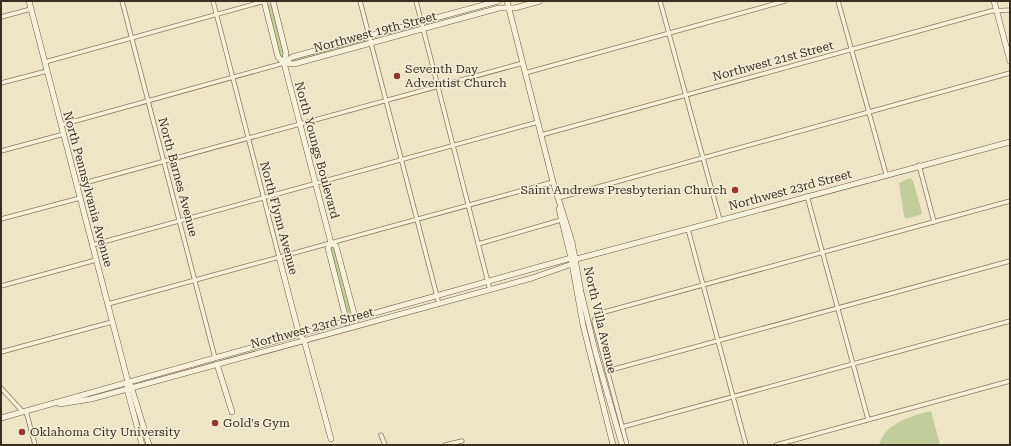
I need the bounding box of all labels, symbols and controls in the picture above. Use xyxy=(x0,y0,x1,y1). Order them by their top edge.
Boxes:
street label: Northwest 19th Street xyxy=(312,9,438,55)
street label: Northwest 21st Street xyxy=(711,38,836,84)
place label: Seventh Day Adventist Church xyxy=(405,62,507,90)
marker: Seventh Day Adventist Church xyxy=(392,71,402,81)
street label: North Youngs Boulevard xyxy=(292,80,342,220)
street label: North Pennsylvania Avenue xyxy=(60,110,116,269)
street label: North Barnes Avenue xyxy=(155,116,201,238)
street label: North Flynn Avenue xyxy=(257,160,301,277)
street label: Northwest 23rd Street xyxy=(727,167,854,213)
place label: Saint Andrews Presbyterian Church xyxy=(520,183,727,197)
marker: Saint Andrews Presbyterian Church xyxy=(730,185,740,195)
street label: North Villa Avenue xyxy=(581,265,619,375)
street label: Northwest 23rd Street xyxy=(249,305,376,351)
place label: Gold's Gym xyxy=(223,416,290,430)
marker: Gold's Gym xyxy=(210,418,220,428)
place label: Oklahoma City University xyxy=(30,425,181,439)
marker: Oklahoma City University xyxy=(17,427,27,437)

